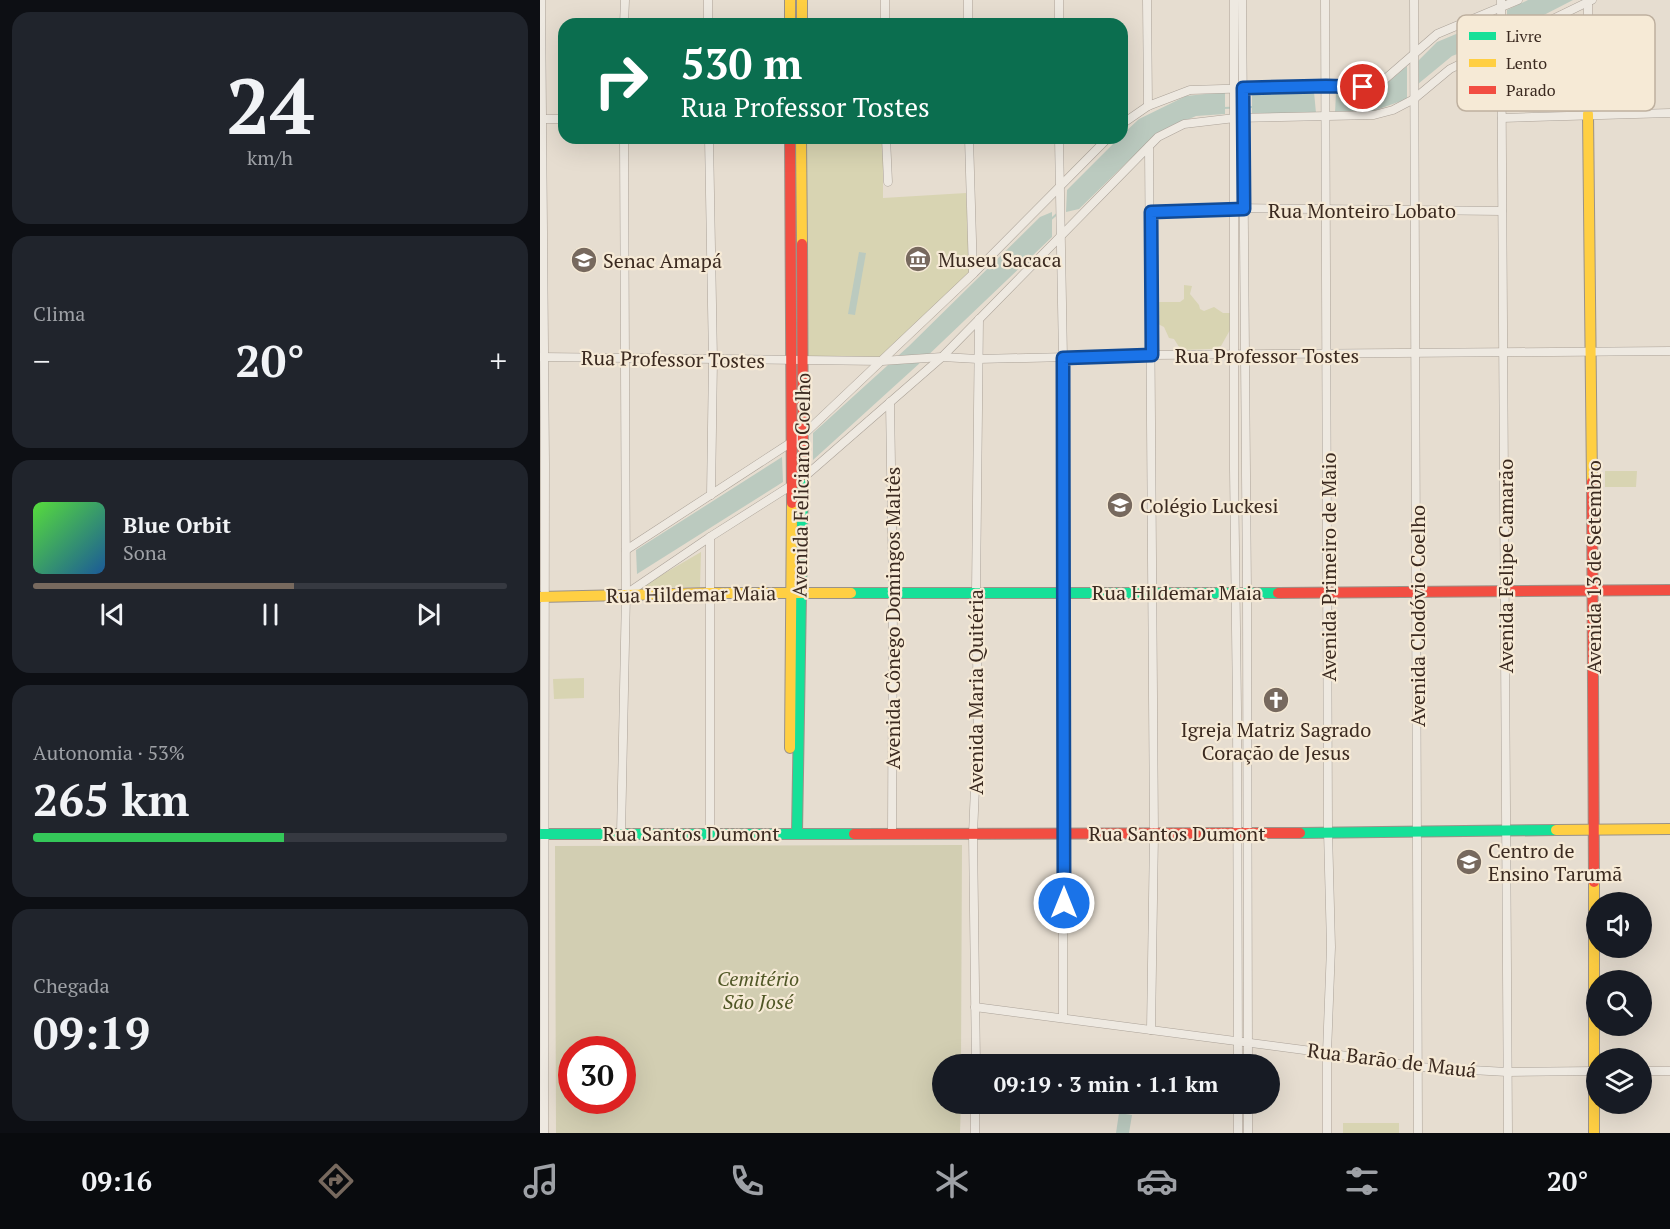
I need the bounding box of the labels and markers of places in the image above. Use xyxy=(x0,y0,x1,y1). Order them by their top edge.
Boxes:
pin xyxy=(1337,61,1388,112)
museum icon: Museu Sacaca xyxy=(903,244,933,274)
school or university icon: Senac Amapá xyxy=(569,245,599,275)
place label: Museu Sacaca xyxy=(938,246,1062,273)
place label: Senac Amapá xyxy=(603,247,722,274)
school or university icon: Colégio Luckesi xyxy=(1105,490,1135,520)
place label: Colégio Luckesi xyxy=(1140,492,1279,519)
church icon: Igreja Matriz Sagrado Coração de Jesus xyxy=(1261,685,1291,715)
place label: Igreja Matriz Sagrado Coração de Jesus xyxy=(1181,716,1371,766)
place label: Centro de Ensino Tarumã xyxy=(1488,837,1622,887)
school or university icon: Centro de Ensino Tarumã xyxy=(1454,847,1484,877)

